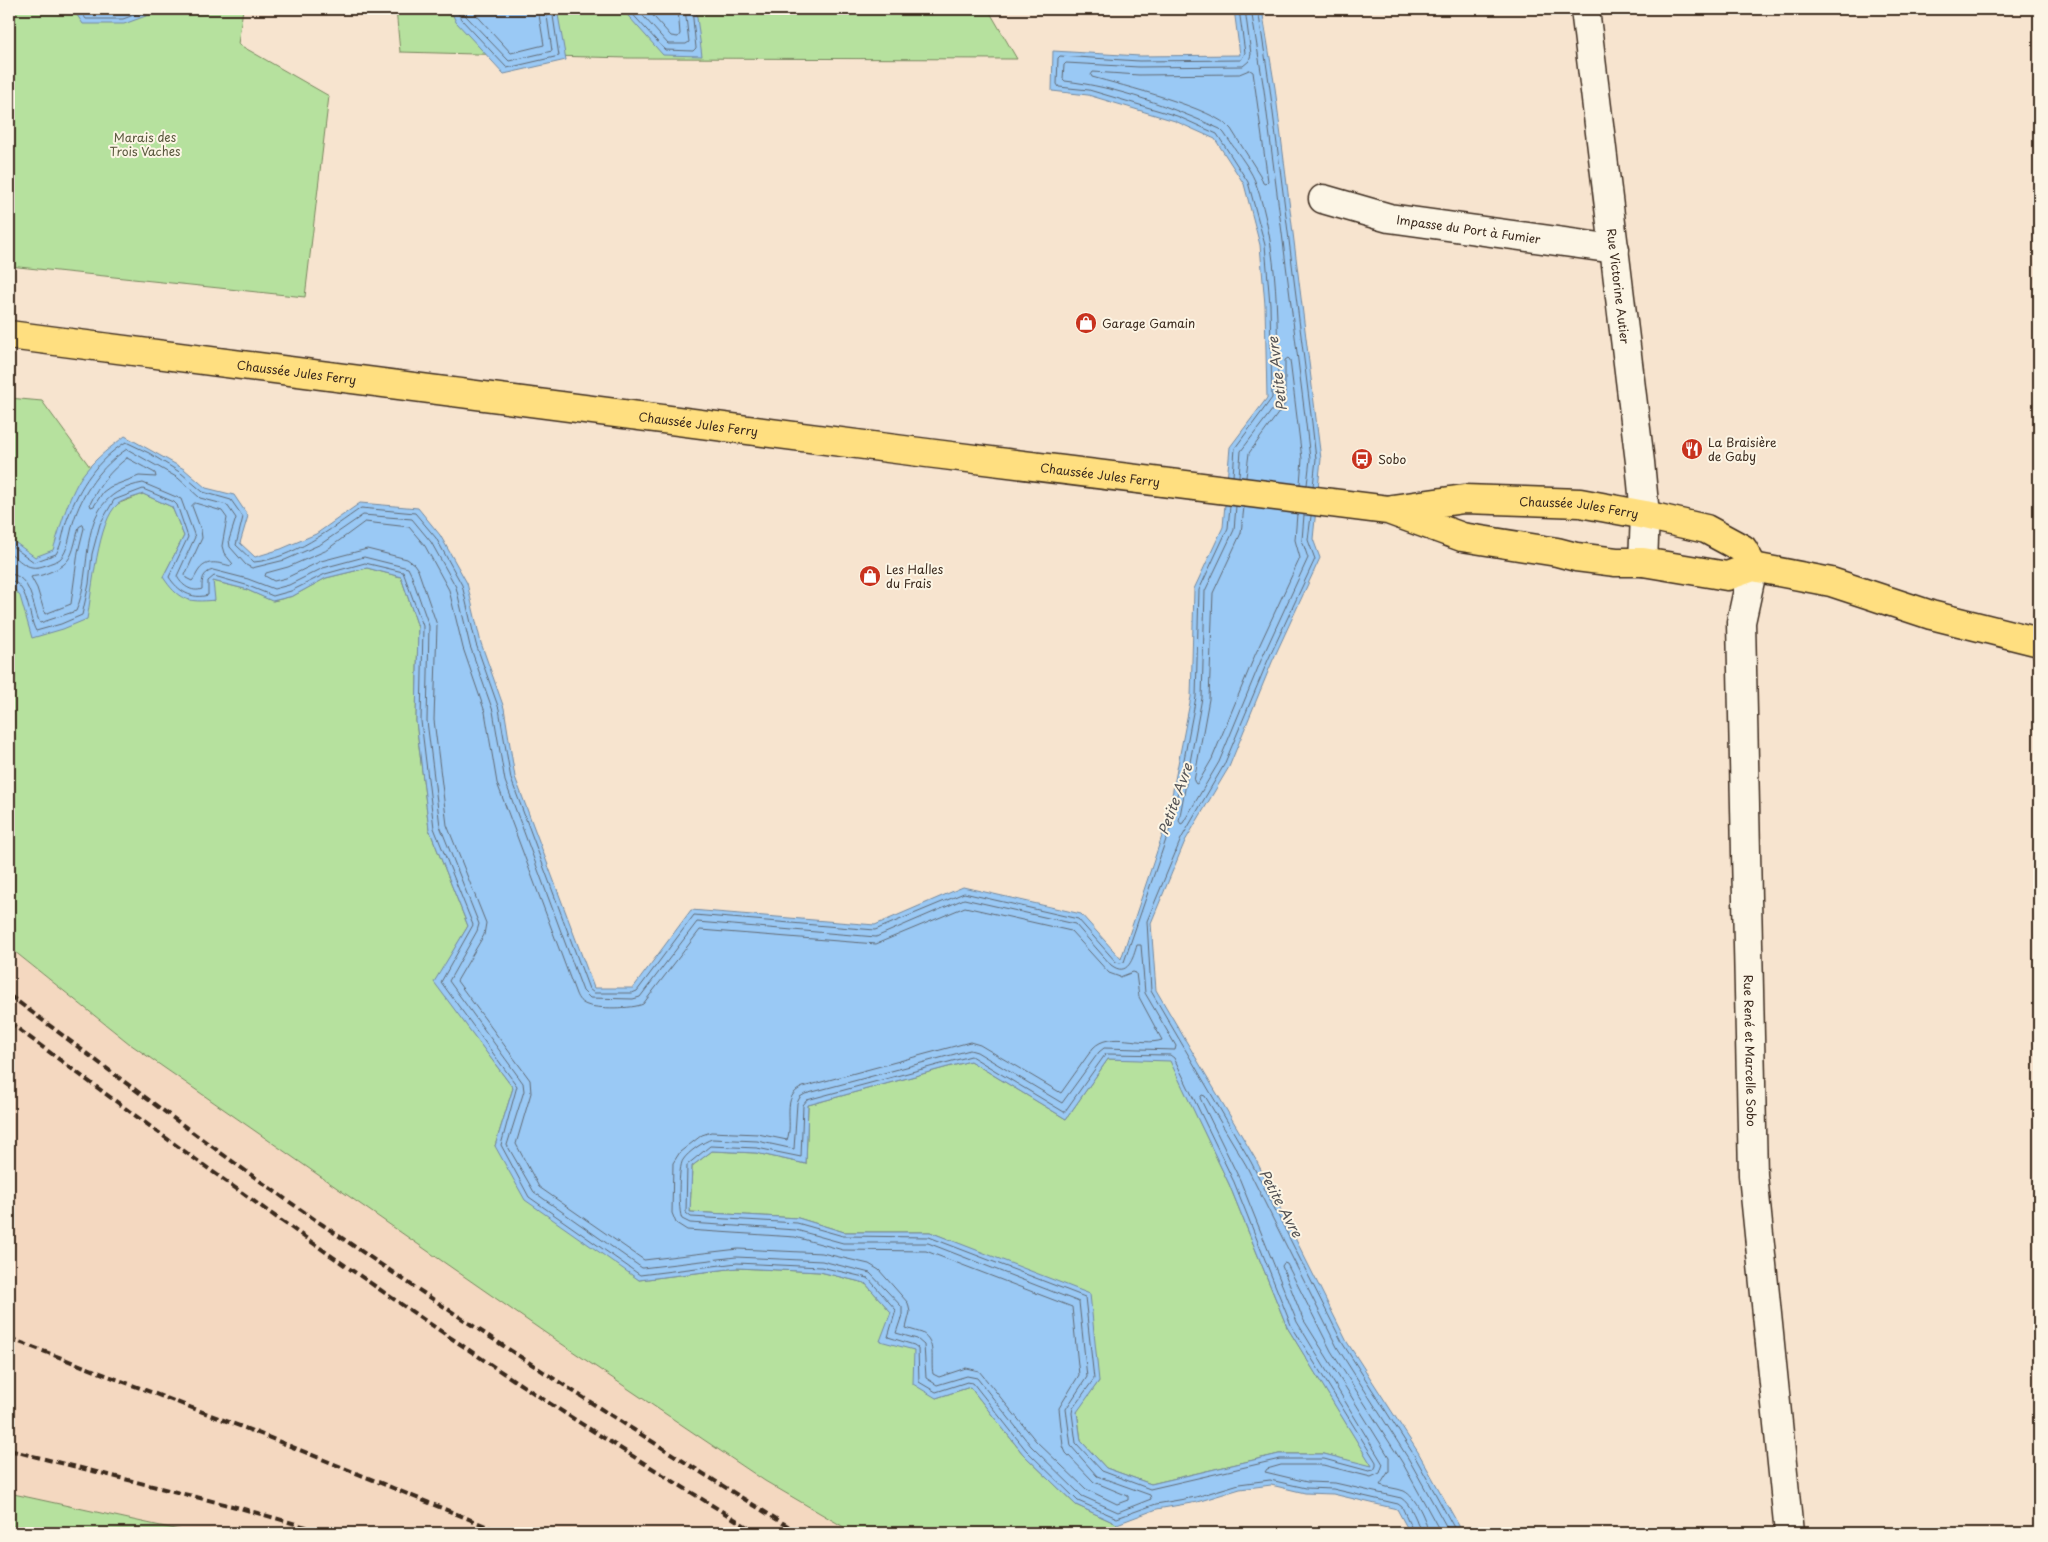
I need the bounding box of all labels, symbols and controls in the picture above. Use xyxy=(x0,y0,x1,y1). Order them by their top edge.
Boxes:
park label: Marais des Trois Vaches xyxy=(110,128,181,160)
street label: Impasse du Port à Fumier xyxy=(1396,210,1542,248)
street label: Rue Victorine Autier xyxy=(1603,227,1635,345)
shop icon: Garage Gamain xyxy=(1074,311,1098,335)
place label: Garage Gamain xyxy=(1102,314,1195,332)
water label: Petite Avre xyxy=(1262,334,1292,412)
street label: Chaussée Jules Ferry xyxy=(236,355,358,389)
street label: Chaussée Jules Ferry xyxy=(638,407,759,440)
place label: La Braisière de Gaby xyxy=(1708,433,1777,465)
restaurant icon: La Braisière de Gaby xyxy=(1680,437,1704,461)
bus stop icon: Sobo xyxy=(1350,447,1374,471)
place label: Sobo xyxy=(1378,450,1406,468)
street label: Chaussée Jules Ferry xyxy=(1039,458,1161,491)
street label: Chaussée Jules Ferry xyxy=(1519,492,1640,523)
place label: Les Halles du Frais xyxy=(886,560,944,592)
shop icon: Les Halles du Frais xyxy=(858,564,882,588)
water label: Petite Avre xyxy=(1152,759,1198,838)
street label: Rue René et Marcelle Sobo xyxy=(1740,974,1761,1127)
water label: Petite Avre xyxy=(1254,1165,1308,1242)

